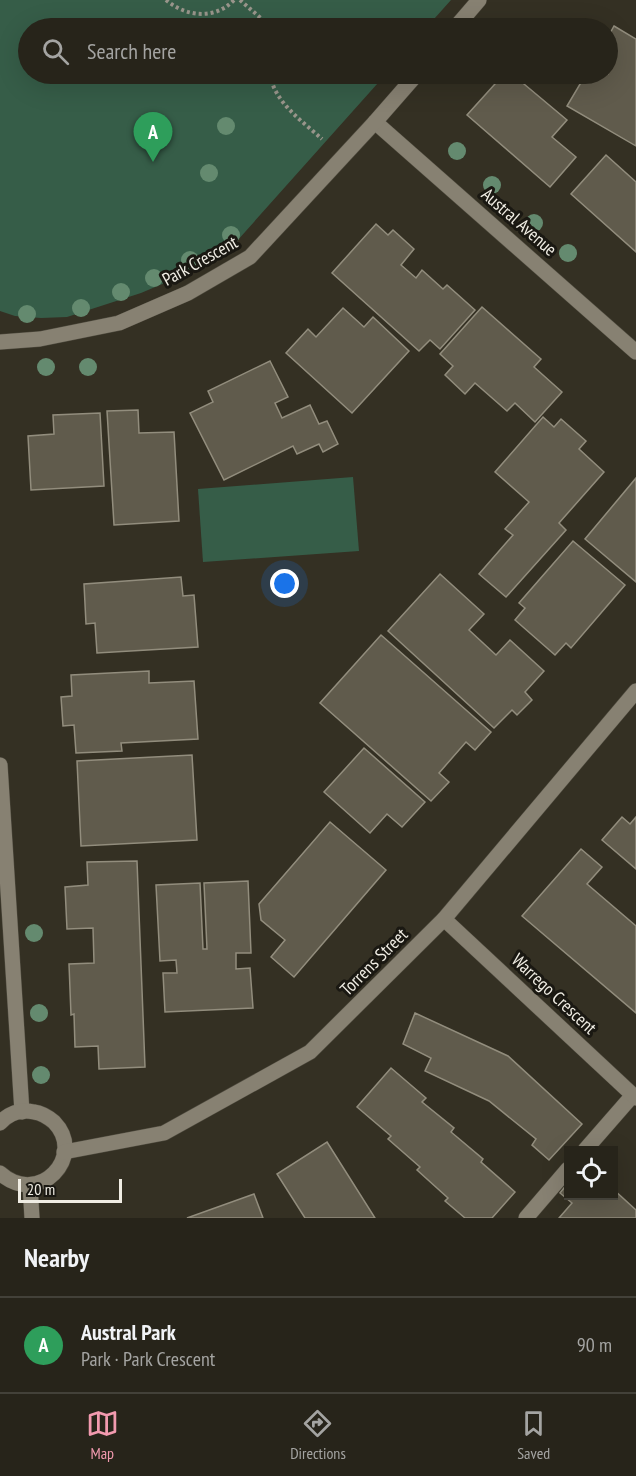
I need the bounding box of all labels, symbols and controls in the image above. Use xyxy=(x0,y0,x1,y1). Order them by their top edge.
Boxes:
search box xyxy=(18,18,618,84)
icon: search xyxy=(39,35,72,68)
text: Search here xyxy=(87,37,176,65)
pin: A xyxy=(134,112,172,162)
street label: Austral Avenue xyxy=(477,183,562,261)
street label: Park Crescent xyxy=(158,230,242,291)
your location xyxy=(270,569,299,598)
street label: Torrens Street xyxy=(335,923,412,1000)
street label: Warrego Crescent xyxy=(507,948,602,1039)
map controls xyxy=(564,1146,618,1200)
button: locate xyxy=(564,1146,618,1200)
scale bar xyxy=(18,1176,122,1204)
text: 20 m xyxy=(27,1179,55,1199)
text: Nearby xyxy=(24,1241,89,1274)
text: Austral Park xyxy=(81,1318,176,1346)
text: A xyxy=(38,1332,49,1358)
text: 90 m xyxy=(577,1332,612,1358)
text: Park · Park Crescent xyxy=(81,1346,215,1372)
tab: Map xyxy=(86,1407,119,1463)
tab: Directions xyxy=(290,1407,346,1463)
tab: Saved xyxy=(517,1407,550,1463)

